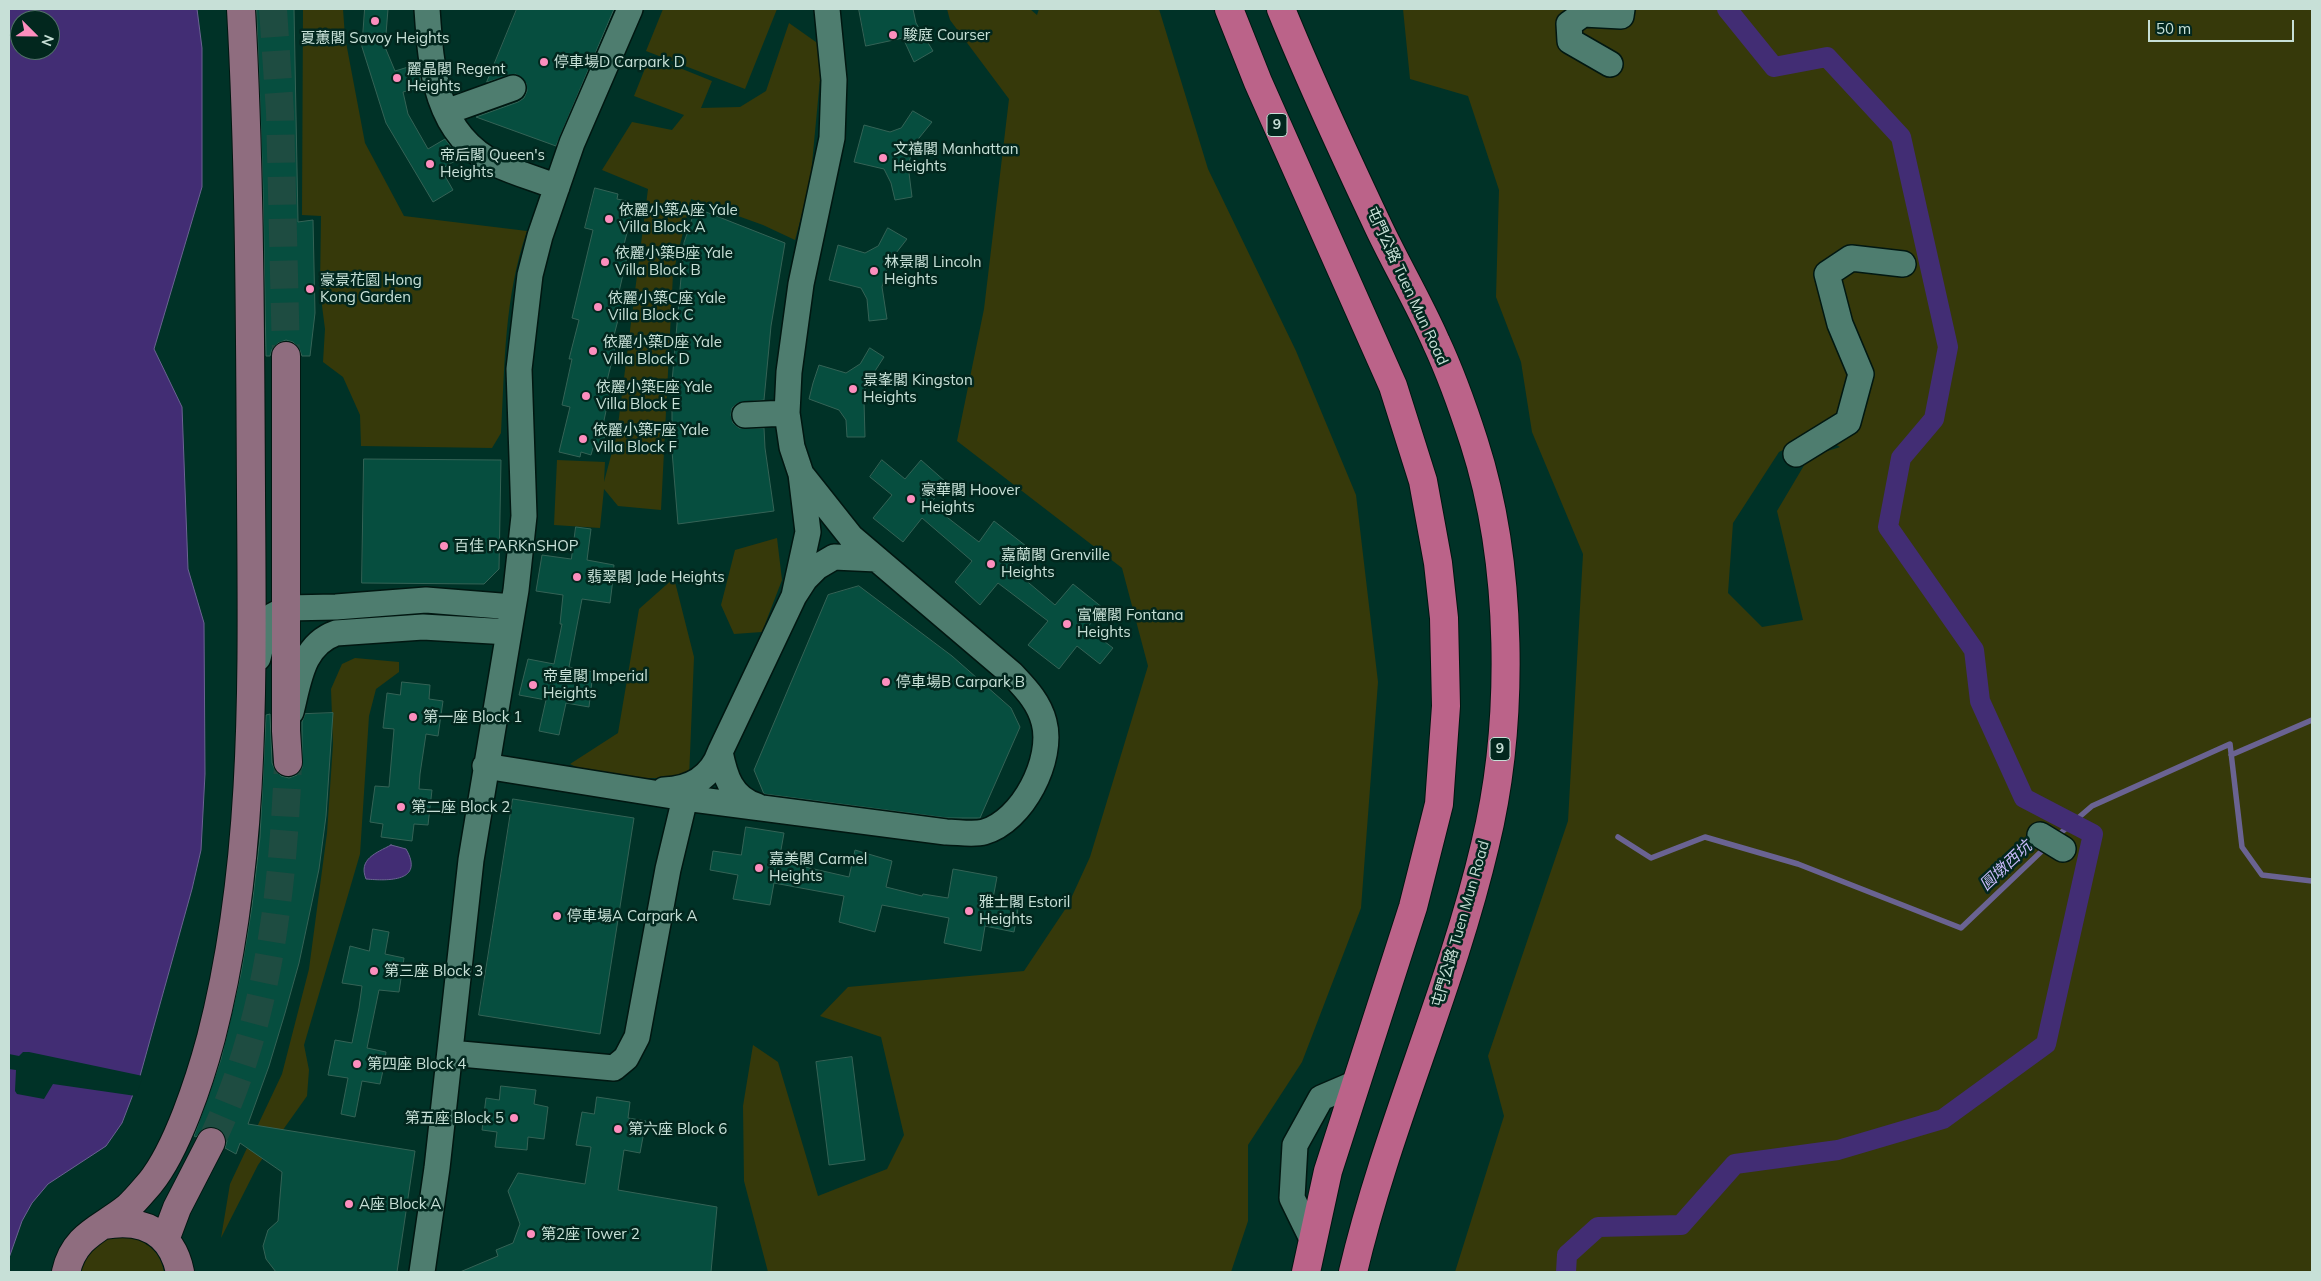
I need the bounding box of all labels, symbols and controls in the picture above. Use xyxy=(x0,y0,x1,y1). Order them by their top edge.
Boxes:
north arrow xyxy=(10,10,60,60)
scale bar xyxy=(2151,10,2297,42)
marker: 夏蕙閣 Savoy Heights xyxy=(369,15,381,27)
text: 50 m xyxy=(2156,19,2191,38)
place label: 駿庭 Courser xyxy=(903,26,990,44)
place label: 夏蕙閣 Savoy Heights xyxy=(300,29,450,47)
marker: 駿庭 Courser xyxy=(887,29,899,41)
text: N xyxy=(38,32,58,49)
place label: 停車場D Carpark D xyxy=(554,53,685,71)
marker: 停車場D Carpark D xyxy=(538,56,550,68)
place label: 麗晶閣 Regent Heights xyxy=(407,60,506,95)
marker: 麗晶閣 Regent Heights xyxy=(391,72,403,84)
road number: 9 xyxy=(1267,114,1287,136)
place label: 文禧閣 Manhattan Heights xyxy=(893,140,1018,175)
place label: 帝后閣 Queen's Heights xyxy=(440,146,545,181)
marker: 文禧閣 Manhattan Heights xyxy=(877,152,889,164)
marker: 帝后閣 Queen's Heights xyxy=(424,158,436,170)
place label: 依麗小築A座 Yale Villa Block A xyxy=(619,201,738,236)
street label: 屯門公路 Tuen Mun Road xyxy=(1362,204,1452,368)
marker: 依麗小築A座 Yale Villa Block A xyxy=(603,213,615,225)
place label: 依麗小築B座 Yale Villa Block B xyxy=(615,244,733,279)
place label: 林景閣 Lincoln Heights xyxy=(884,253,982,288)
marker: 依麗小築B座 Yale Villa Block B xyxy=(599,256,611,268)
marker: 林景閣 Lincoln Heights xyxy=(868,265,880,277)
place label: 豪景花園 Hong Kong Garden xyxy=(320,271,422,306)
marker: 豪景花園 Hong Kong Garden xyxy=(304,283,316,295)
place label: 依麗小築C座 Yale Villa Block C xyxy=(608,289,726,324)
marker: 依麗小築C座 Yale Villa Block C xyxy=(592,301,604,313)
place label: 依麗小築D座 Yale Villa Block D xyxy=(603,333,722,368)
marker: 依麗小築D座 Yale Villa Block D xyxy=(587,345,599,357)
place label: 景峯閣 Kingston Heights xyxy=(863,371,973,406)
place label: 依麗小築E座 Yale Villa Block E xyxy=(596,378,712,413)
marker: 景峯閣 Kingston Heights xyxy=(847,383,859,395)
marker: 依麗小築E座 Yale Villa Block E xyxy=(580,390,592,402)
place label: 依麗小築F座 Yale Villa Block F xyxy=(593,421,709,456)
marker: 依麗小築F座 Yale Villa Block F xyxy=(577,433,589,445)
place label: 豪華閣 Hoover Heights xyxy=(921,481,1020,516)
marker: 豪華閣 Hoover Heights xyxy=(905,493,917,505)
place label: 百佳 PARKnSHOP xyxy=(454,537,578,555)
marker: 百佳 PARKnSHOP xyxy=(438,540,450,552)
place label: 嘉蘭閣 Grenville Heights xyxy=(1001,546,1110,581)
marker: 嘉蘭閣 Grenville Heights xyxy=(985,558,997,570)
place label: 翡翠閣 Jade Heights xyxy=(587,568,725,586)
marker: 翡翠閣 Jade Heights xyxy=(571,571,583,583)
place label: 富儷閣 Fontana Heights xyxy=(1077,606,1183,641)
marker: 富儷閣 Fontana Heights xyxy=(1061,618,1073,630)
place label: 帝皇閣 Imperial Heights xyxy=(543,667,648,702)
place label: 停車場B Carpark B xyxy=(896,673,1025,691)
marker: 停車場B Carpark B xyxy=(880,676,892,688)
marker: 帝皇閣 Imperial Heights xyxy=(527,679,539,691)
place label: 第一座 Block 1 xyxy=(423,708,522,726)
marker: 第一座 Block 1 xyxy=(407,711,419,723)
road number: 9 xyxy=(1490,738,1510,761)
place label: 第二座 Block 2 xyxy=(411,798,510,816)
marker: 第二座 Block 2 xyxy=(395,801,407,813)
water label: 圓墩西坑 xyxy=(1976,837,2036,895)
street label: 屯門公路 Tuen Mun Road xyxy=(1429,839,1493,1009)
place label: 嘉美閣 Carmel Heights xyxy=(769,850,867,885)
marker: 嘉美閣 Carmel Heights xyxy=(753,862,765,874)
place label: 雅士閣 Estoril Heights xyxy=(979,893,1070,928)
marker: 雅士閣 Estoril Heights xyxy=(963,905,975,917)
place label: 停車場A Carpark A xyxy=(567,907,698,925)
marker: 停車場A Carpark A xyxy=(551,910,563,922)
place label: 第三座 Block 3 xyxy=(384,962,483,980)
marker: 第三座 Block 3 xyxy=(368,965,380,977)
place label: 第四座 Block 4 xyxy=(367,1055,466,1073)
marker: 第四座 Block 4 xyxy=(351,1058,363,1070)
place label: 第五座 Block 5 xyxy=(405,1109,504,1127)
marker: 第五座 Block 5 xyxy=(508,1112,520,1124)
place label: 第六座 Block 6 xyxy=(628,1120,727,1138)
marker: 第六座 Block 6 xyxy=(612,1123,624,1135)
place label: A座 Block A xyxy=(359,1195,441,1213)
marker: A座 Block A xyxy=(343,1198,355,1210)
place label: 第2座 Tower 2 xyxy=(541,1225,640,1243)
marker: 第2座 Tower 2 xyxy=(525,1228,537,1240)

